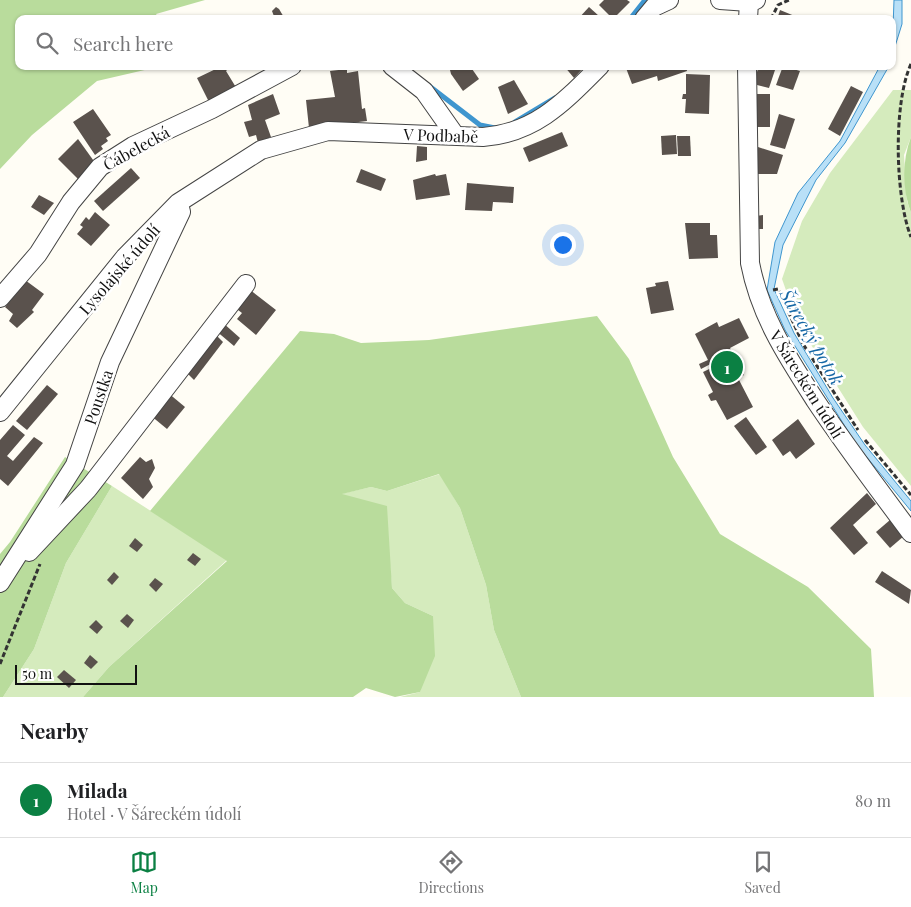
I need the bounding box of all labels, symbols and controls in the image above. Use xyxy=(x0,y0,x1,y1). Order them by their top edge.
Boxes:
search box xyxy=(15,15,896,70)
icon: search xyxy=(33,29,61,57)
text: Search here xyxy=(73,30,173,56)
street label: Čábelecká xyxy=(99,121,173,175)
street label: V Podbabě xyxy=(402,123,479,147)
street label: Lysolajské údolí xyxy=(74,219,164,319)
your location xyxy=(550,232,576,258)
water label: Šárecký potok xyxy=(774,284,849,390)
street label: V Šáreckém údolí xyxy=(765,325,849,442)
pin: 1 xyxy=(711,348,743,386)
street label: Poustka xyxy=(79,367,117,427)
scale bar xyxy=(15,662,138,685)
text: 50 m xyxy=(22,664,52,683)
text: Nearby xyxy=(20,716,89,744)
text: Milada xyxy=(67,777,128,803)
text: 1 xyxy=(33,790,39,811)
text: 80 m xyxy=(855,790,891,811)
text: Hotel · V Šáreckém údolí xyxy=(67,803,241,824)
tab: Map xyxy=(130,848,158,897)
tab: Directions xyxy=(419,848,484,897)
tab: Saved xyxy=(744,848,781,897)

